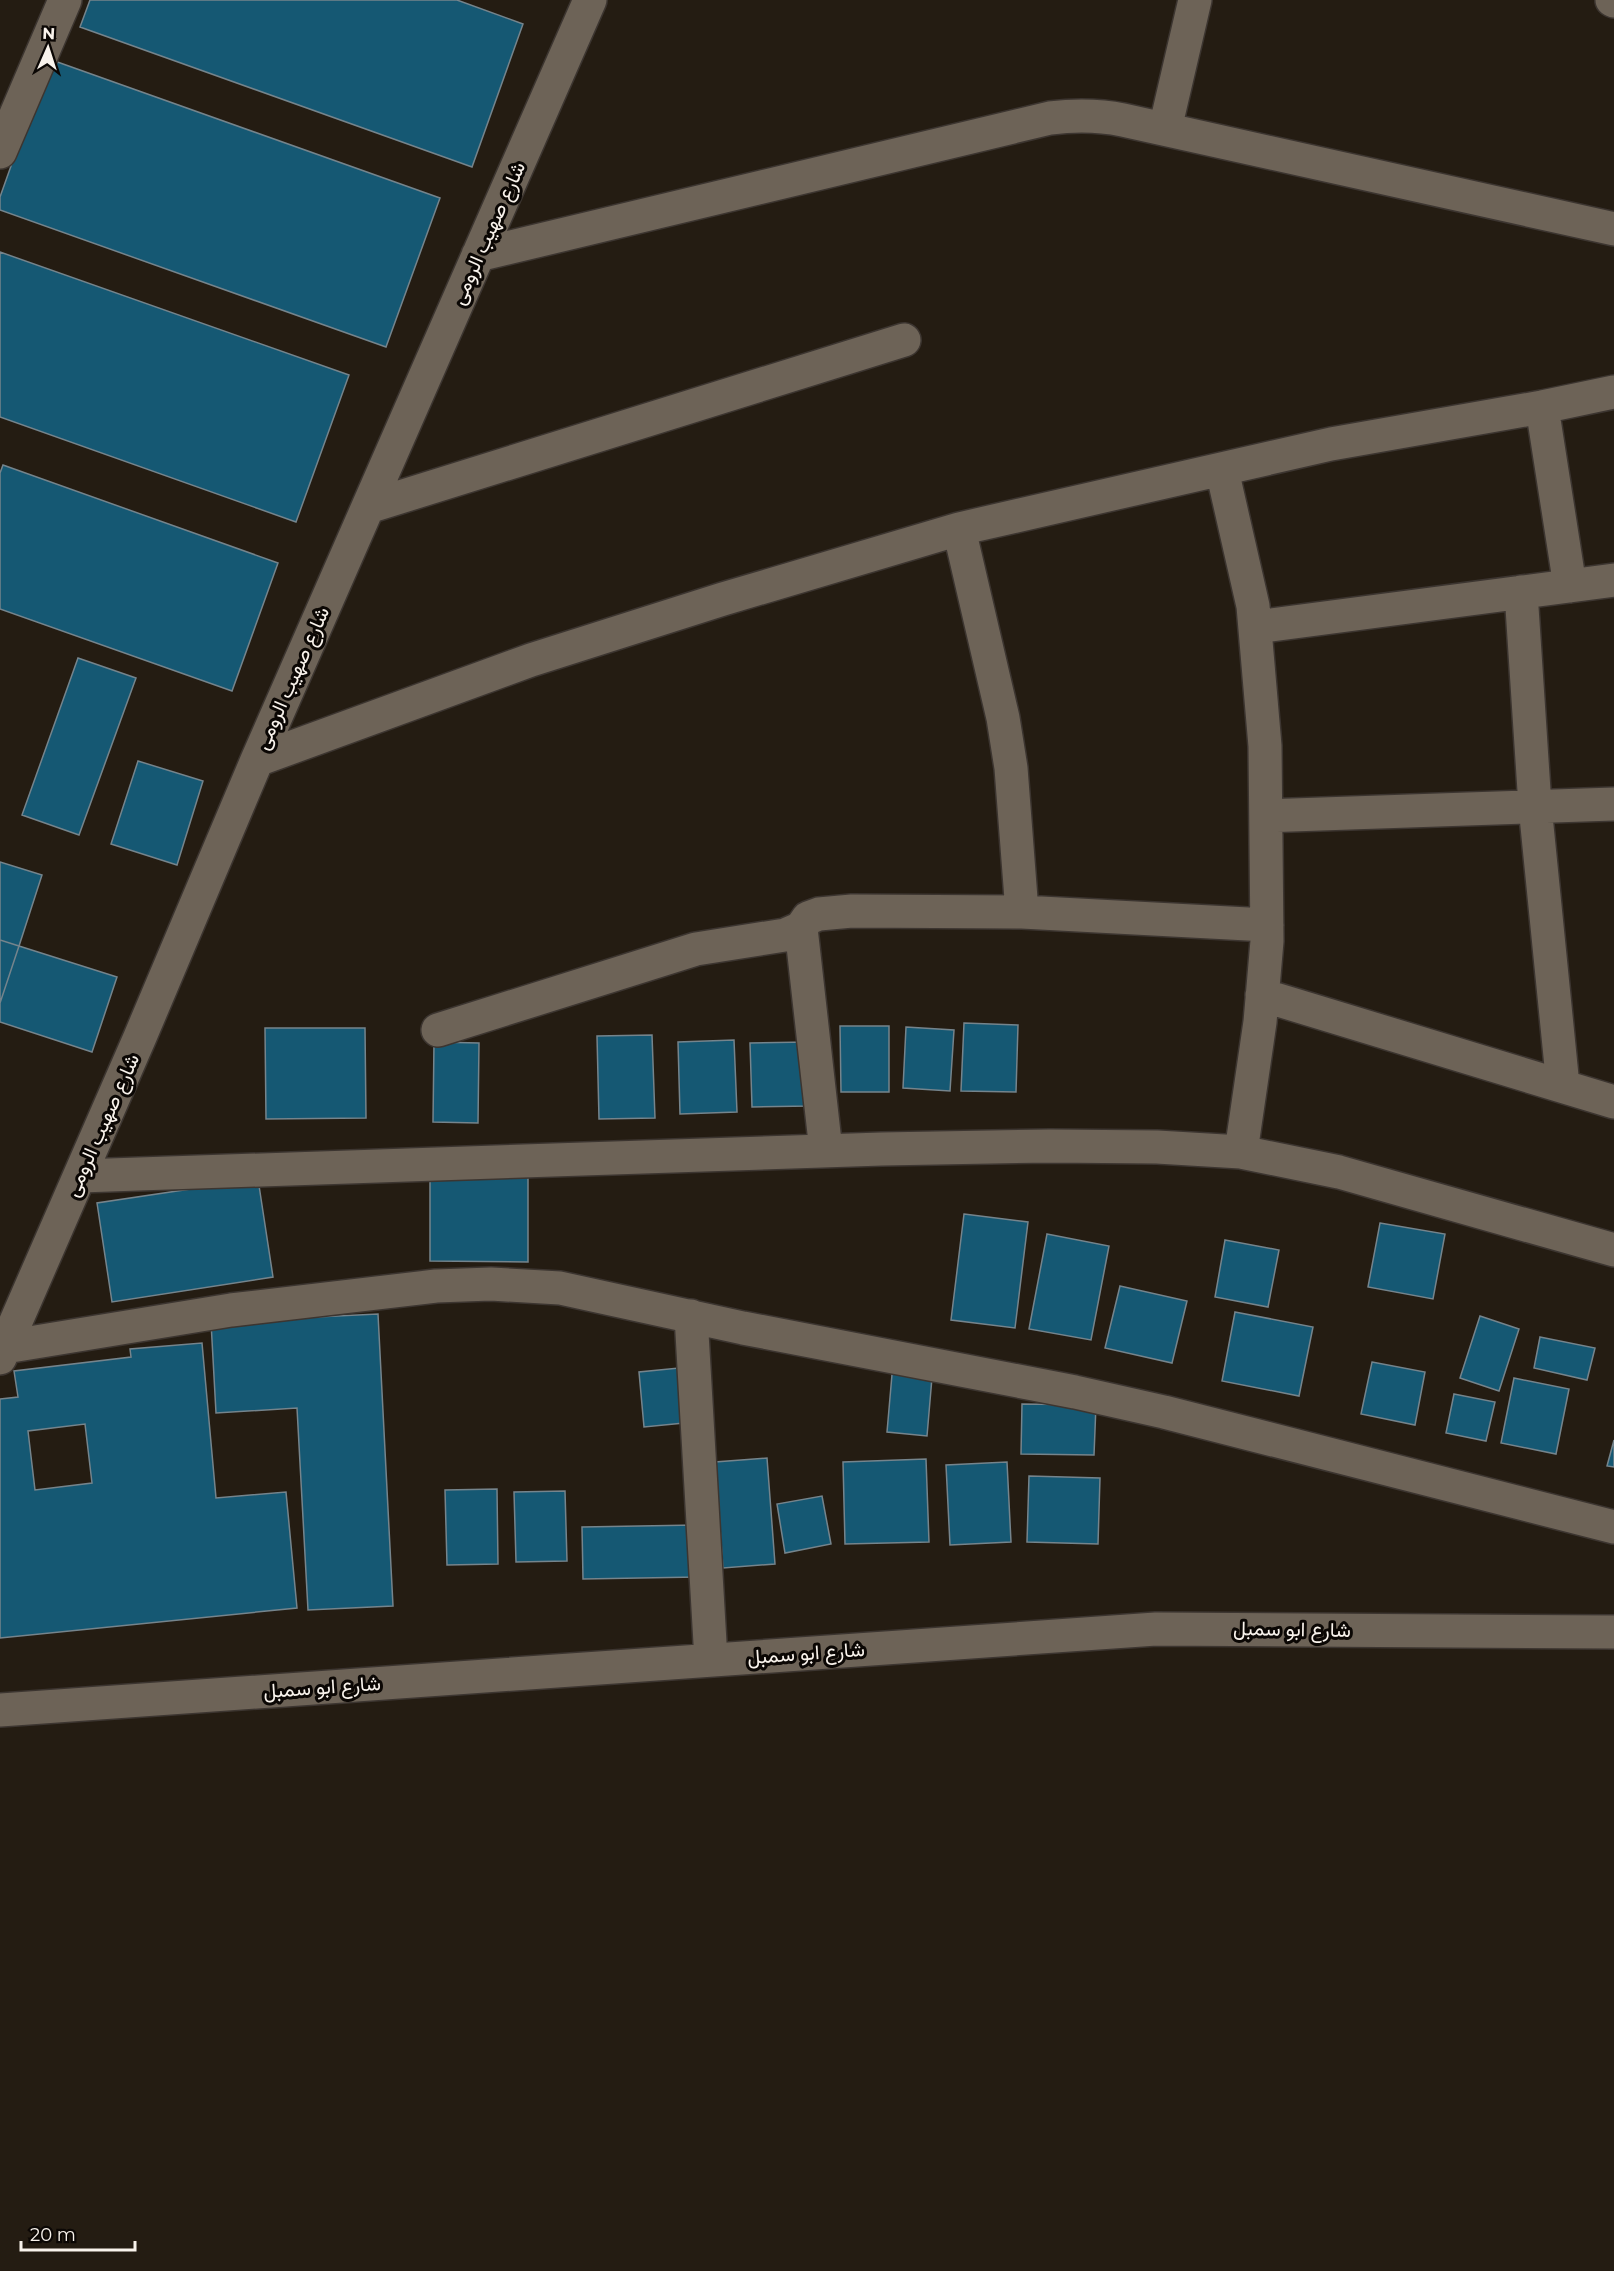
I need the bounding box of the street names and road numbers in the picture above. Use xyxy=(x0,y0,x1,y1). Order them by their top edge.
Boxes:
street label: شارع صهيب الرومى xyxy=(446,158,532,309)
street label: شارع صهيب الرومى xyxy=(250,603,336,754)
street label: شارع صهيب الرومى xyxy=(60,1050,146,1201)
street label: شارع ابو سمبل xyxy=(1233,1616,1351,1644)
street label: شارع ابو سمبل xyxy=(746,1637,866,1671)
street label: شارع ابو سمبل xyxy=(262,1671,382,1705)

